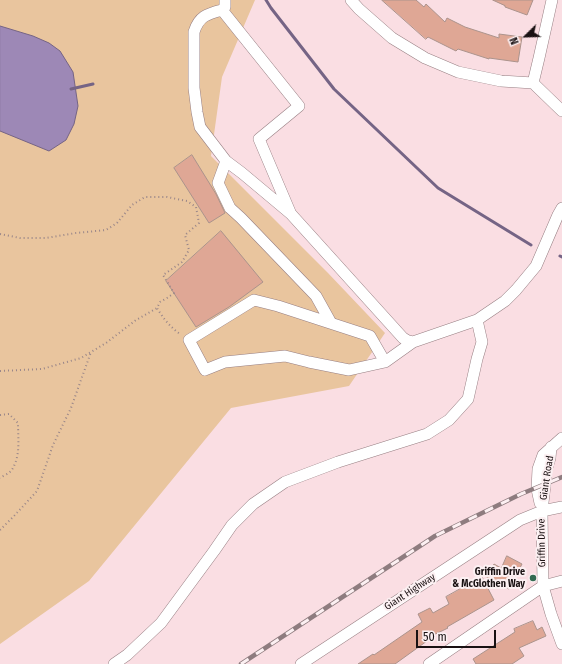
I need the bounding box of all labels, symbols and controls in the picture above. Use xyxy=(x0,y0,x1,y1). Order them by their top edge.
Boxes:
north arrow xyxy=(506,16,546,56)
text: N xyxy=(507,35,522,46)
street label: Giant Road xyxy=(538,455,556,501)
street label: Griffin Drive xyxy=(536,518,548,568)
place label: Griffin Drive & McGlothen Way xyxy=(452,566,525,590)
street label: Giant Highway xyxy=(382,571,438,613)
marker: Griffin Drive & McGlothen Way xyxy=(528,573,538,583)
scale bar xyxy=(418,622,498,648)
text: 50 m xyxy=(423,630,447,644)

